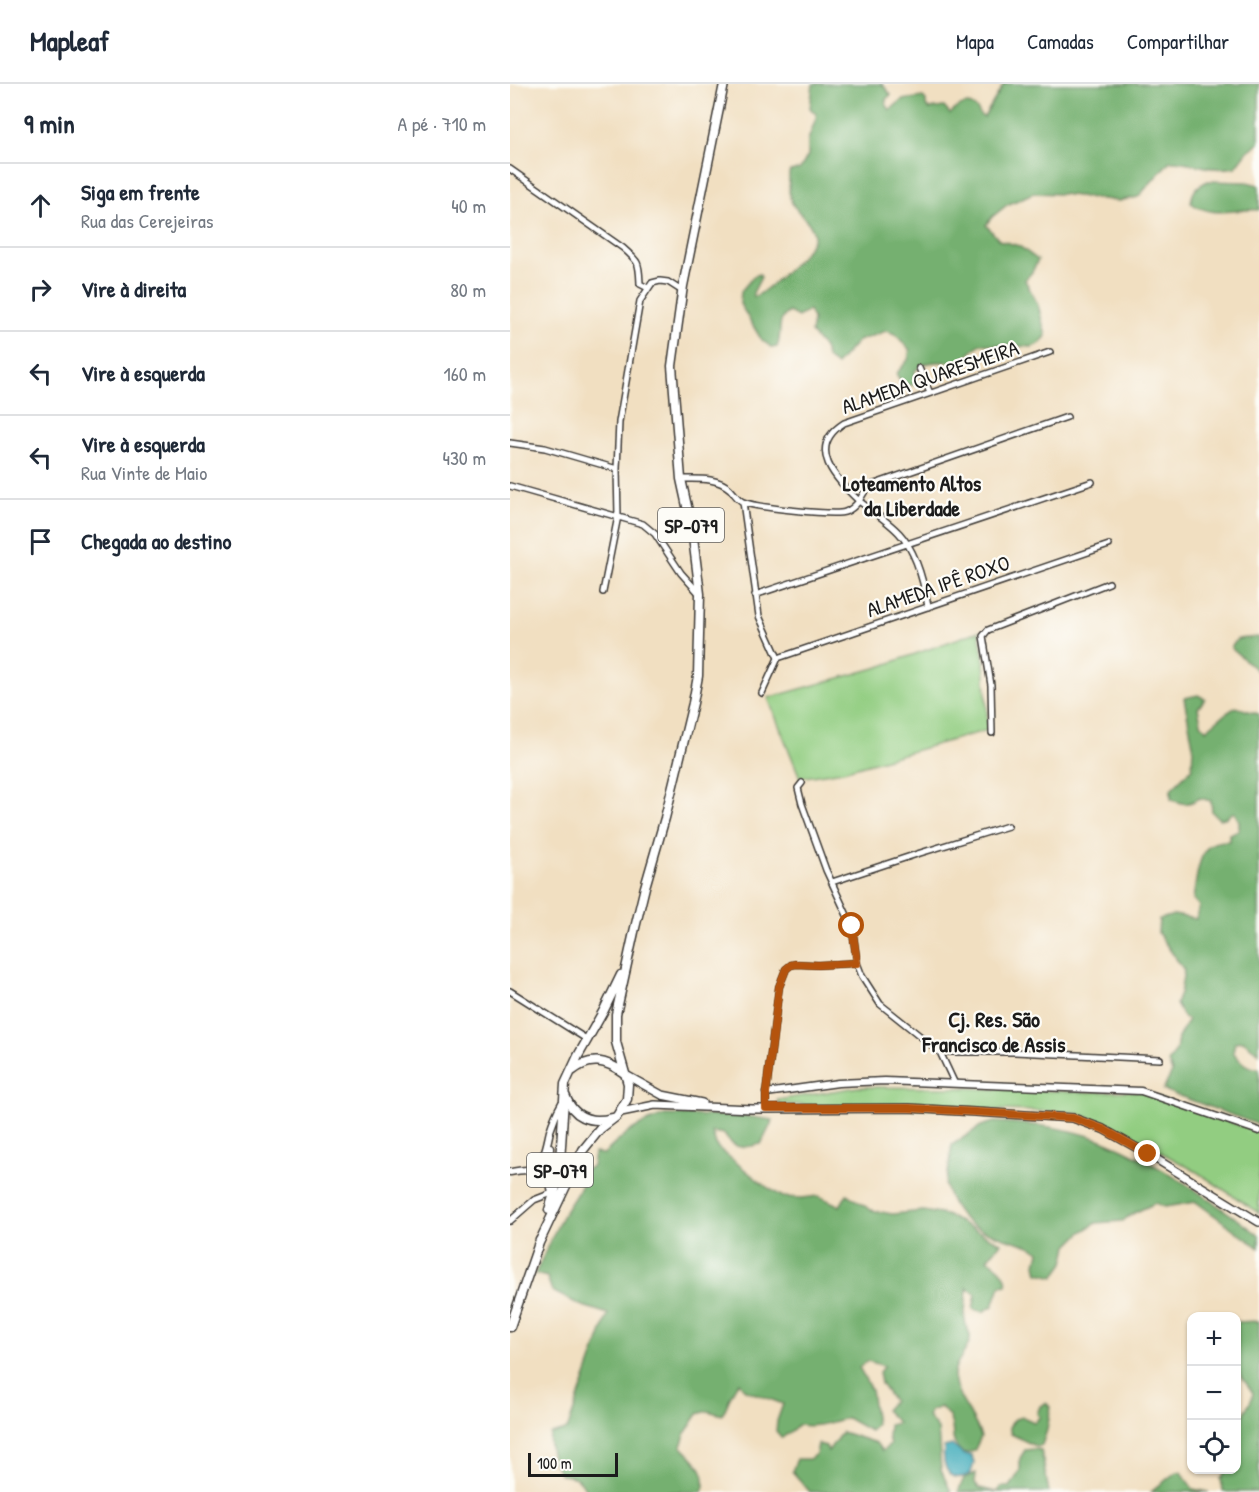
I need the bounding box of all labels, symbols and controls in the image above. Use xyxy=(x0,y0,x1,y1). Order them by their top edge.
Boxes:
text: Mapleaf xyxy=(30,22,109,60)
text: Mapa xyxy=(956,27,994,56)
text: Camadas xyxy=(1027,27,1094,56)
text: Compartilhar xyxy=(1127,27,1229,56)
text: 9 min xyxy=(24,106,75,141)
text: A pé · 710 m xyxy=(398,110,486,137)
text: Siga em frente xyxy=(81,177,200,207)
icon: ahead xyxy=(24,189,57,222)
text: 40 m xyxy=(451,192,486,219)
text: Rua das Cerejeiras xyxy=(81,207,213,234)
icon: right xyxy=(24,273,57,306)
text: Vire à direita xyxy=(81,274,186,304)
text: 80 m xyxy=(450,276,486,303)
street label: ALAMEDA QUARESMEIRA xyxy=(838,333,1022,421)
icon: left xyxy=(24,357,57,390)
text: Vire à esquerda xyxy=(81,358,205,388)
text: 160 m xyxy=(444,360,486,387)
text: Vire à esquerda xyxy=(81,429,205,459)
icon: left xyxy=(24,441,57,474)
text: 430 m xyxy=(442,444,486,471)
text: Rua Vinte de Maio xyxy=(81,459,207,486)
district label: Loteamento Altos da Liberdade xyxy=(843,468,982,523)
road number: SP-079 xyxy=(658,508,724,542)
icon: arrive xyxy=(24,525,57,558)
text: Chegada ao destino xyxy=(81,526,231,556)
street label: ALAMEDA IPÊ ROXO xyxy=(862,548,1014,624)
route start xyxy=(838,912,864,938)
district label: Cj. Res. São Francisco de Assis xyxy=(921,1004,1066,1059)
route end xyxy=(1134,1140,1160,1166)
road number: SP-079 xyxy=(527,1153,593,1187)
map controls xyxy=(1187,1312,1241,1474)
button: + xyxy=(1187,1312,1241,1366)
button: − xyxy=(1187,1366,1241,1420)
button: locate xyxy=(1187,1420,1241,1474)
scale bar xyxy=(528,1450,618,1478)
text: 100 m xyxy=(537,1452,572,1474)

